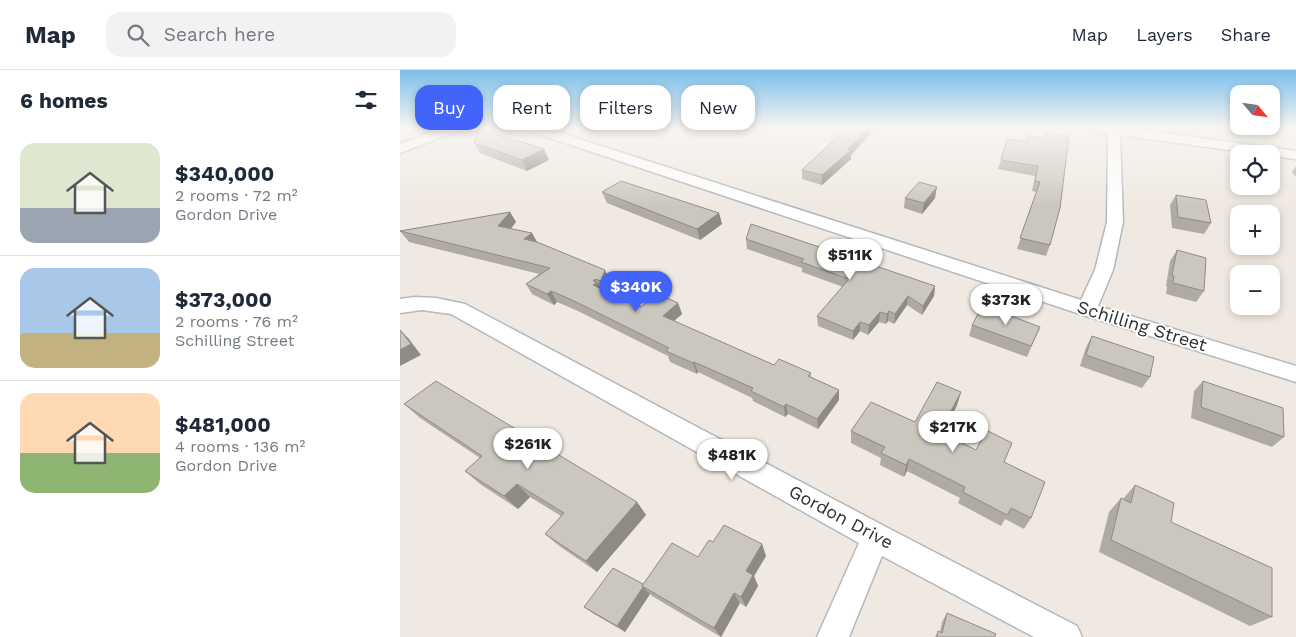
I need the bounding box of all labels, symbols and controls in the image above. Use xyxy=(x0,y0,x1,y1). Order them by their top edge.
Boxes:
search box xyxy=(106,12,456,57)
text: Map xyxy=(25,21,76,49)
icon: search xyxy=(124,21,152,49)
text: Search here xyxy=(164,23,275,46)
text: Map xyxy=(1071,24,1108,45)
text: Layers xyxy=(1136,24,1193,45)
text: Share xyxy=(1221,24,1271,45)
chip: Buy xyxy=(415,85,483,130)
chip: Rent xyxy=(493,85,570,130)
chip: Filters xyxy=(580,85,671,130)
chip: New xyxy=(681,85,755,130)
north arrow xyxy=(1230,85,1280,135)
map controls xyxy=(1230,85,1280,315)
icon: filters xyxy=(352,86,380,114)
text: 6 homes xyxy=(20,88,108,113)
button: locate xyxy=(1230,145,1280,195)
text: $340,000 xyxy=(175,161,274,186)
icon: home xyxy=(60,163,120,223)
text: 2 rooms · 72 m² xyxy=(175,186,298,205)
text: Gordon Drive xyxy=(175,205,277,224)
button: + xyxy=(1230,205,1280,255)
pin: $511K xyxy=(815,238,885,281)
text: $511K xyxy=(828,245,872,264)
button: − xyxy=(1230,265,1280,315)
pin: $340K xyxy=(601,270,671,313)
text: $340K xyxy=(610,277,662,296)
pin: $373K xyxy=(971,284,1041,326)
text: $373,000 xyxy=(175,287,272,312)
icon: home xyxy=(60,288,120,348)
text: $373K xyxy=(981,290,1031,309)
street label: Schilling Street xyxy=(1075,296,1210,355)
text: 2 rooms · 76 m² xyxy=(175,312,298,331)
text: Schilling Street xyxy=(175,331,294,350)
pin: $217K xyxy=(918,410,988,453)
text: $481,000 xyxy=(175,412,271,437)
icon: home xyxy=(60,413,120,473)
text: $217K xyxy=(929,417,977,436)
pin: $261K xyxy=(493,428,563,470)
text: $261K xyxy=(504,434,552,453)
text: 4 rooms · 136 m² xyxy=(175,437,305,456)
pin: $481K xyxy=(697,438,767,481)
text: $481K xyxy=(708,445,756,464)
text: Gordon Drive xyxy=(175,456,277,475)
street label: Gordon Drive xyxy=(786,480,897,553)

